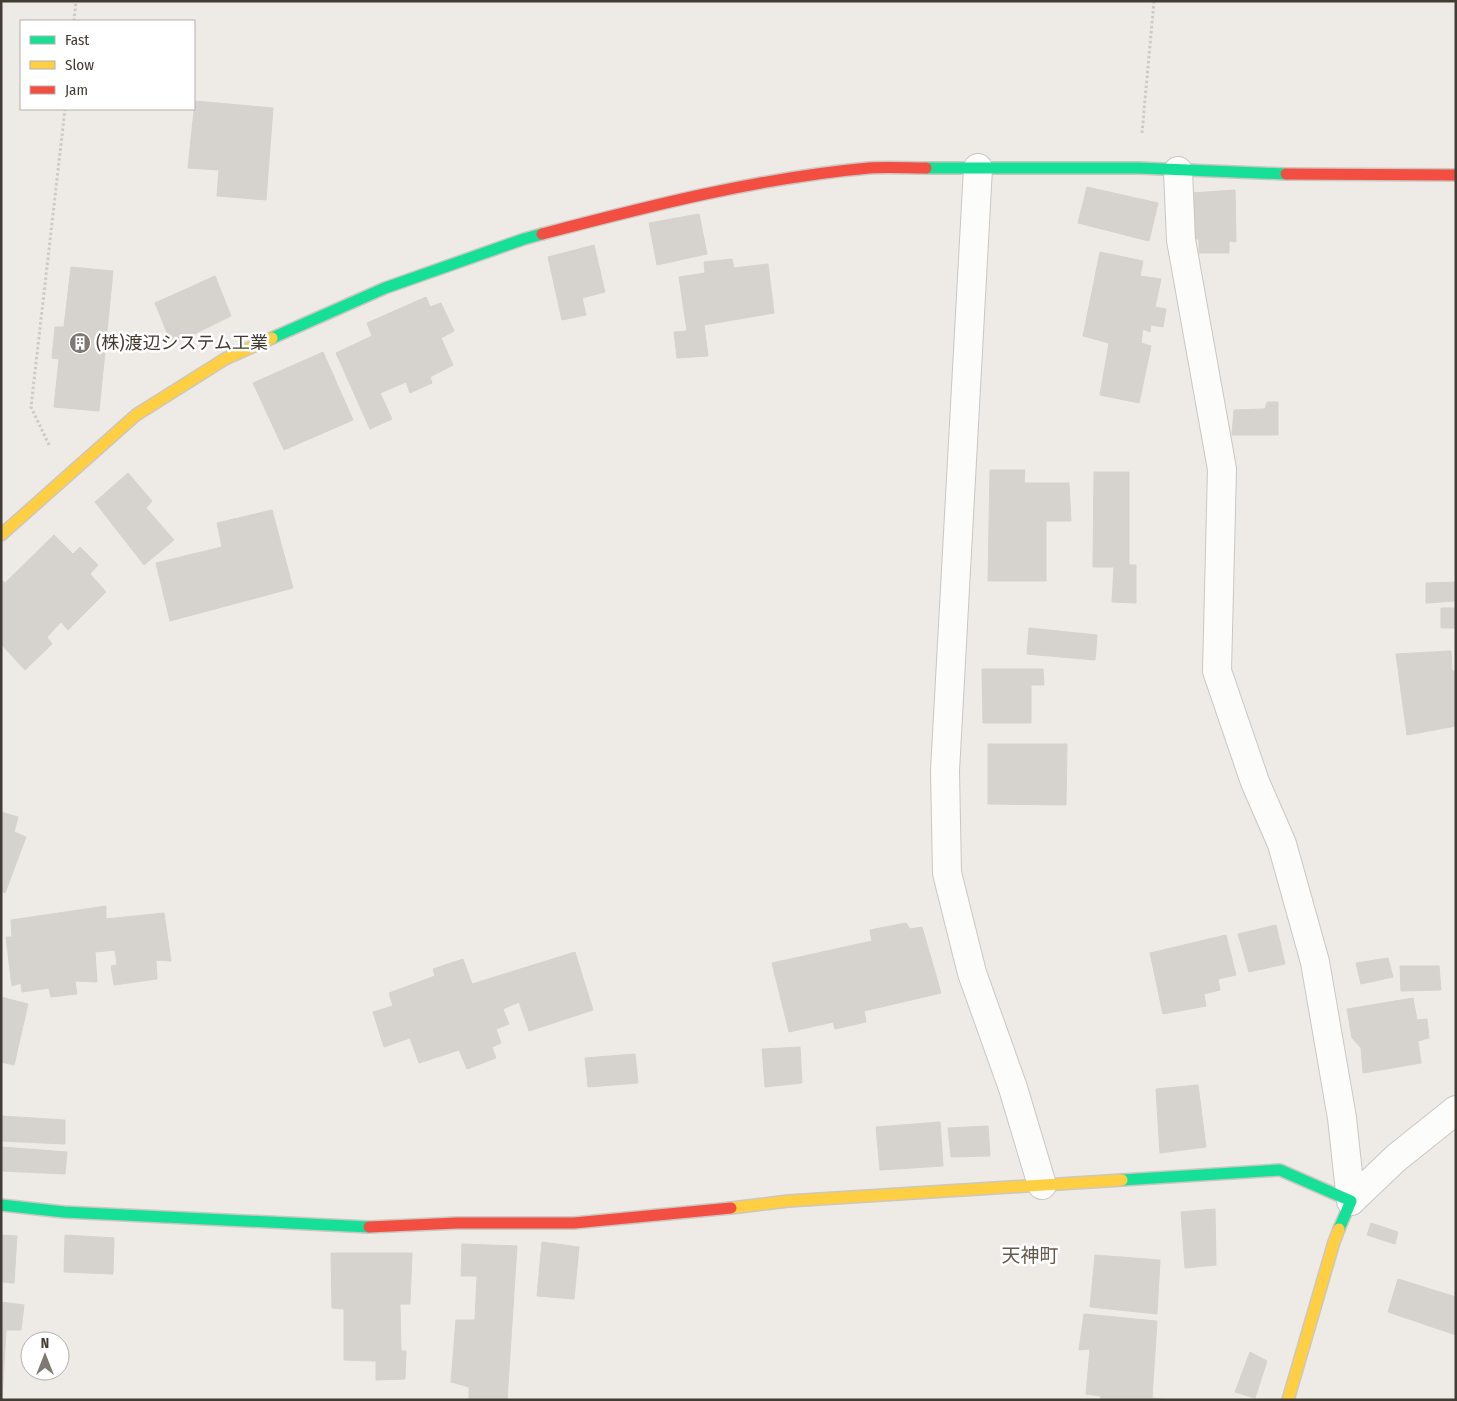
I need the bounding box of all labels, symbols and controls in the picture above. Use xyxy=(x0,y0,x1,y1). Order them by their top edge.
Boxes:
legend xyxy=(20,20,195,110)
text: Fast xyxy=(65,31,89,49)
text: Slow xyxy=(65,56,94,74)
text: Jam xyxy=(65,81,88,99)
building icon: (株)渡辺システム工業 xyxy=(68,331,92,355)
place label: (株)渡辺システム工業 xyxy=(96,332,268,354)
district label: 天神町 xyxy=(1001,1244,1059,1267)
north arrow xyxy=(20,1331,70,1381)
text: N xyxy=(41,1335,49,1352)

